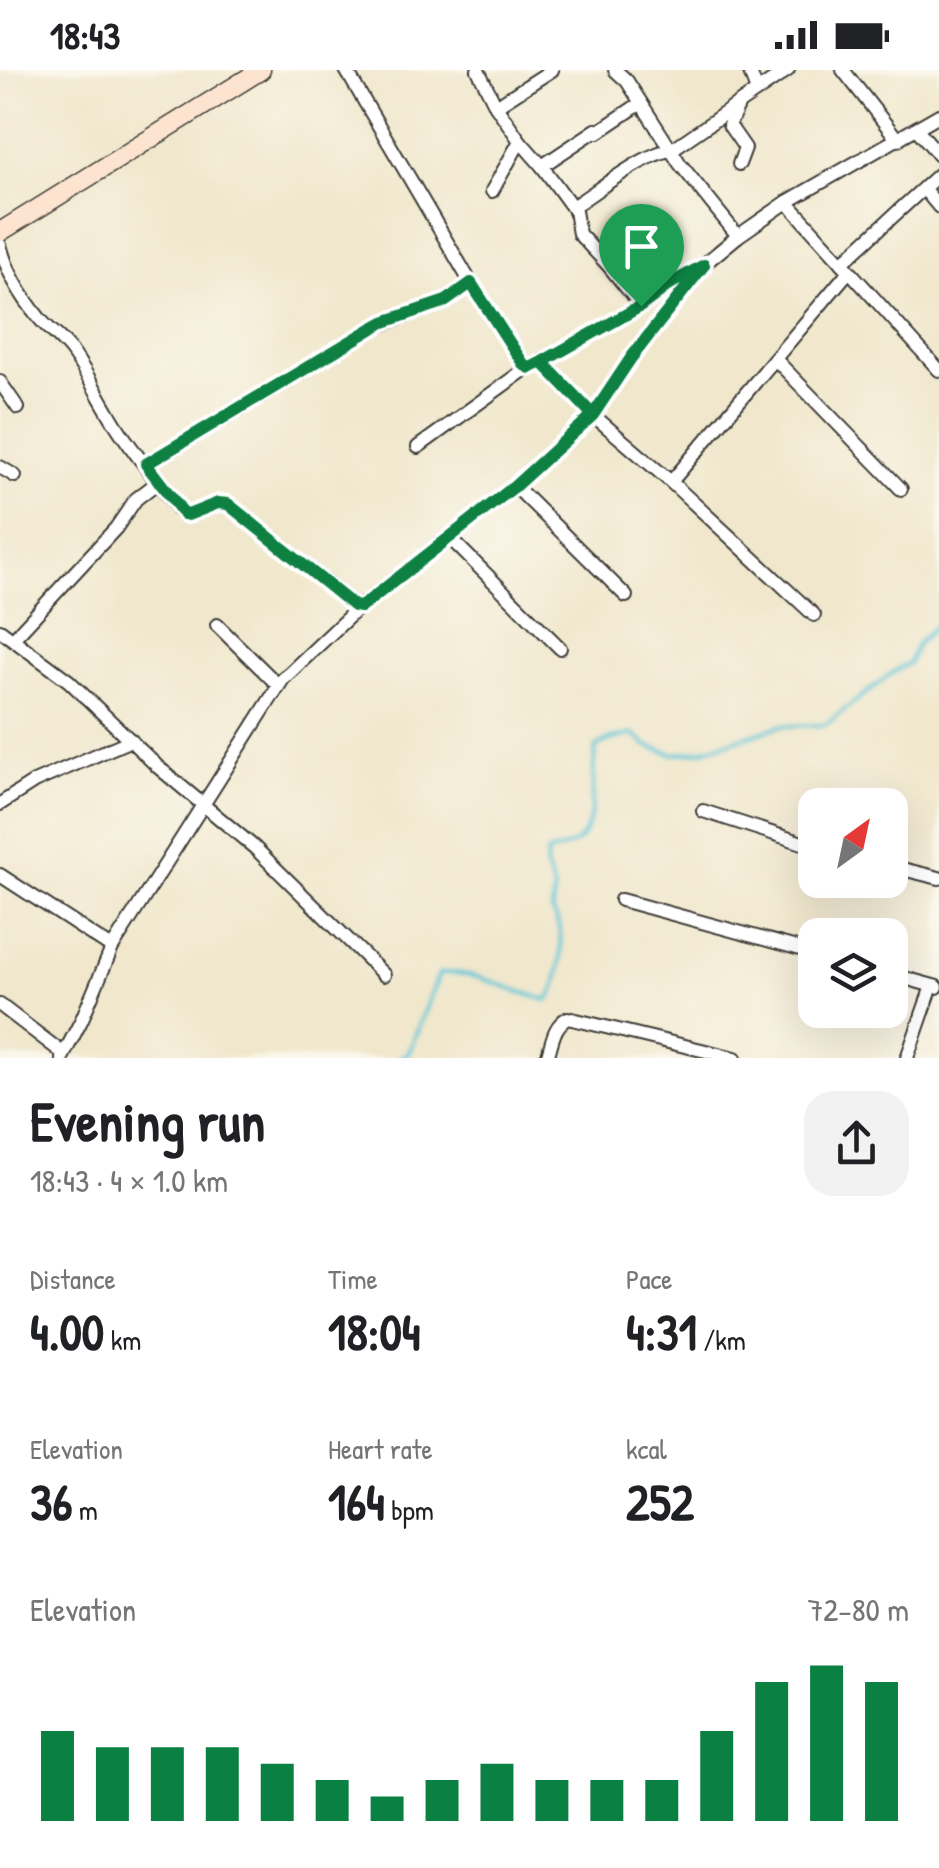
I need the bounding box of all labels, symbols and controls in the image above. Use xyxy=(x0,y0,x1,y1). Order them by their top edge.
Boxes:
text: 18:43 xyxy=(50,9,120,61)
pin xyxy=(599,204,684,307)
icon: arrive xyxy=(614,219,669,274)
north arrow xyxy=(798,788,908,898)
map controls xyxy=(798,788,908,1028)
button: layers xyxy=(798,918,908,1028)
text: Evening run xyxy=(30,1084,265,1158)
button: share xyxy=(804,1091,909,1196)
text: 18:43 · 4 × 1.0 km xyxy=(30,1159,228,1202)
text: Distance xyxy=(30,1260,116,1298)
text: Time xyxy=(328,1260,378,1298)
text: Pace xyxy=(626,1260,672,1298)
text: 4.00 xyxy=(30,1298,104,1366)
text: 18:04 xyxy=(328,1298,421,1366)
text: 4:31 xyxy=(626,1298,697,1366)
text: km xyxy=(104,1321,141,1359)
text: /km xyxy=(697,1321,746,1359)
text: Elevation xyxy=(30,1430,123,1468)
text: Heart rate xyxy=(328,1430,433,1468)
text: kcal xyxy=(626,1430,667,1468)
text: 36 xyxy=(30,1468,72,1536)
text: 164 xyxy=(328,1468,385,1536)
text: 252 xyxy=(626,1468,694,1536)
text: m xyxy=(72,1491,98,1529)
text: bpm xyxy=(385,1491,434,1529)
text: Elevation xyxy=(30,1588,136,1631)
text: 72–80 m xyxy=(807,1588,909,1631)

